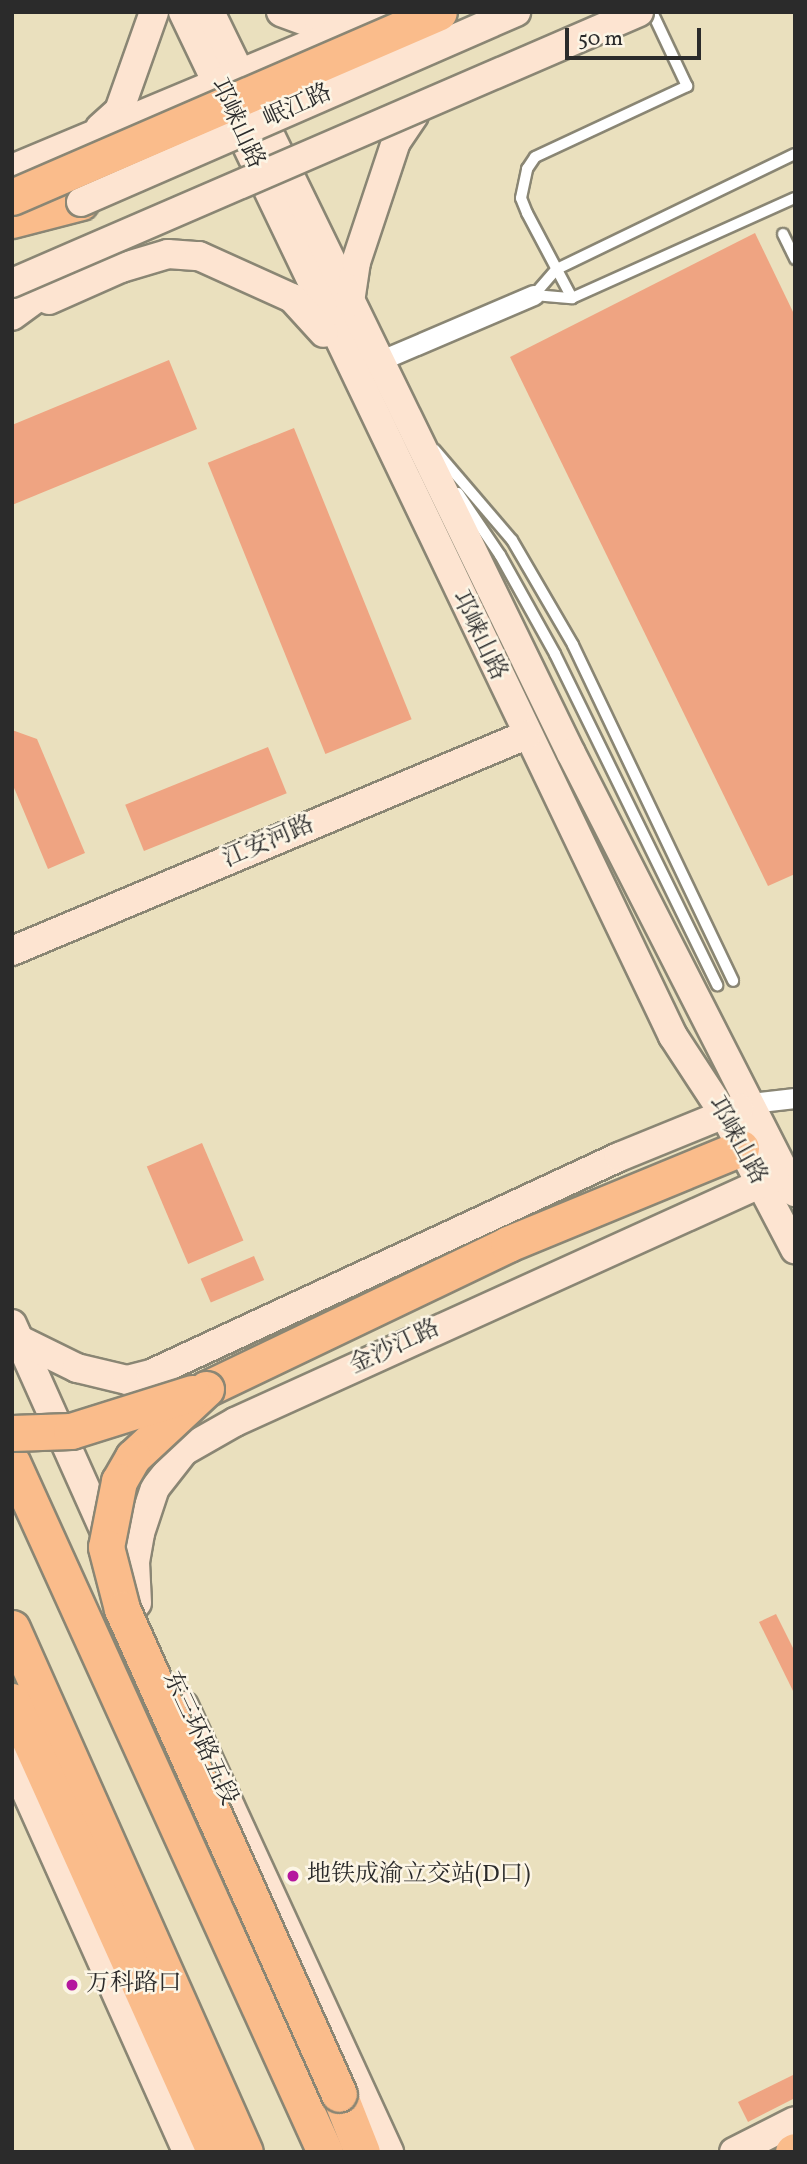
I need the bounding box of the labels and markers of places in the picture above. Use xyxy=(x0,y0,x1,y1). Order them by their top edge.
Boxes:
place label: 地铁成渝立交站(D口) xyxy=(307,1862,530,1890)
marker: 地铁成渝立交站(D口) xyxy=(285,1868,301,1884)
place label: 万科路口 xyxy=(86,1971,182,1999)
marker: 万科路口 xyxy=(64,1977,80,1993)

